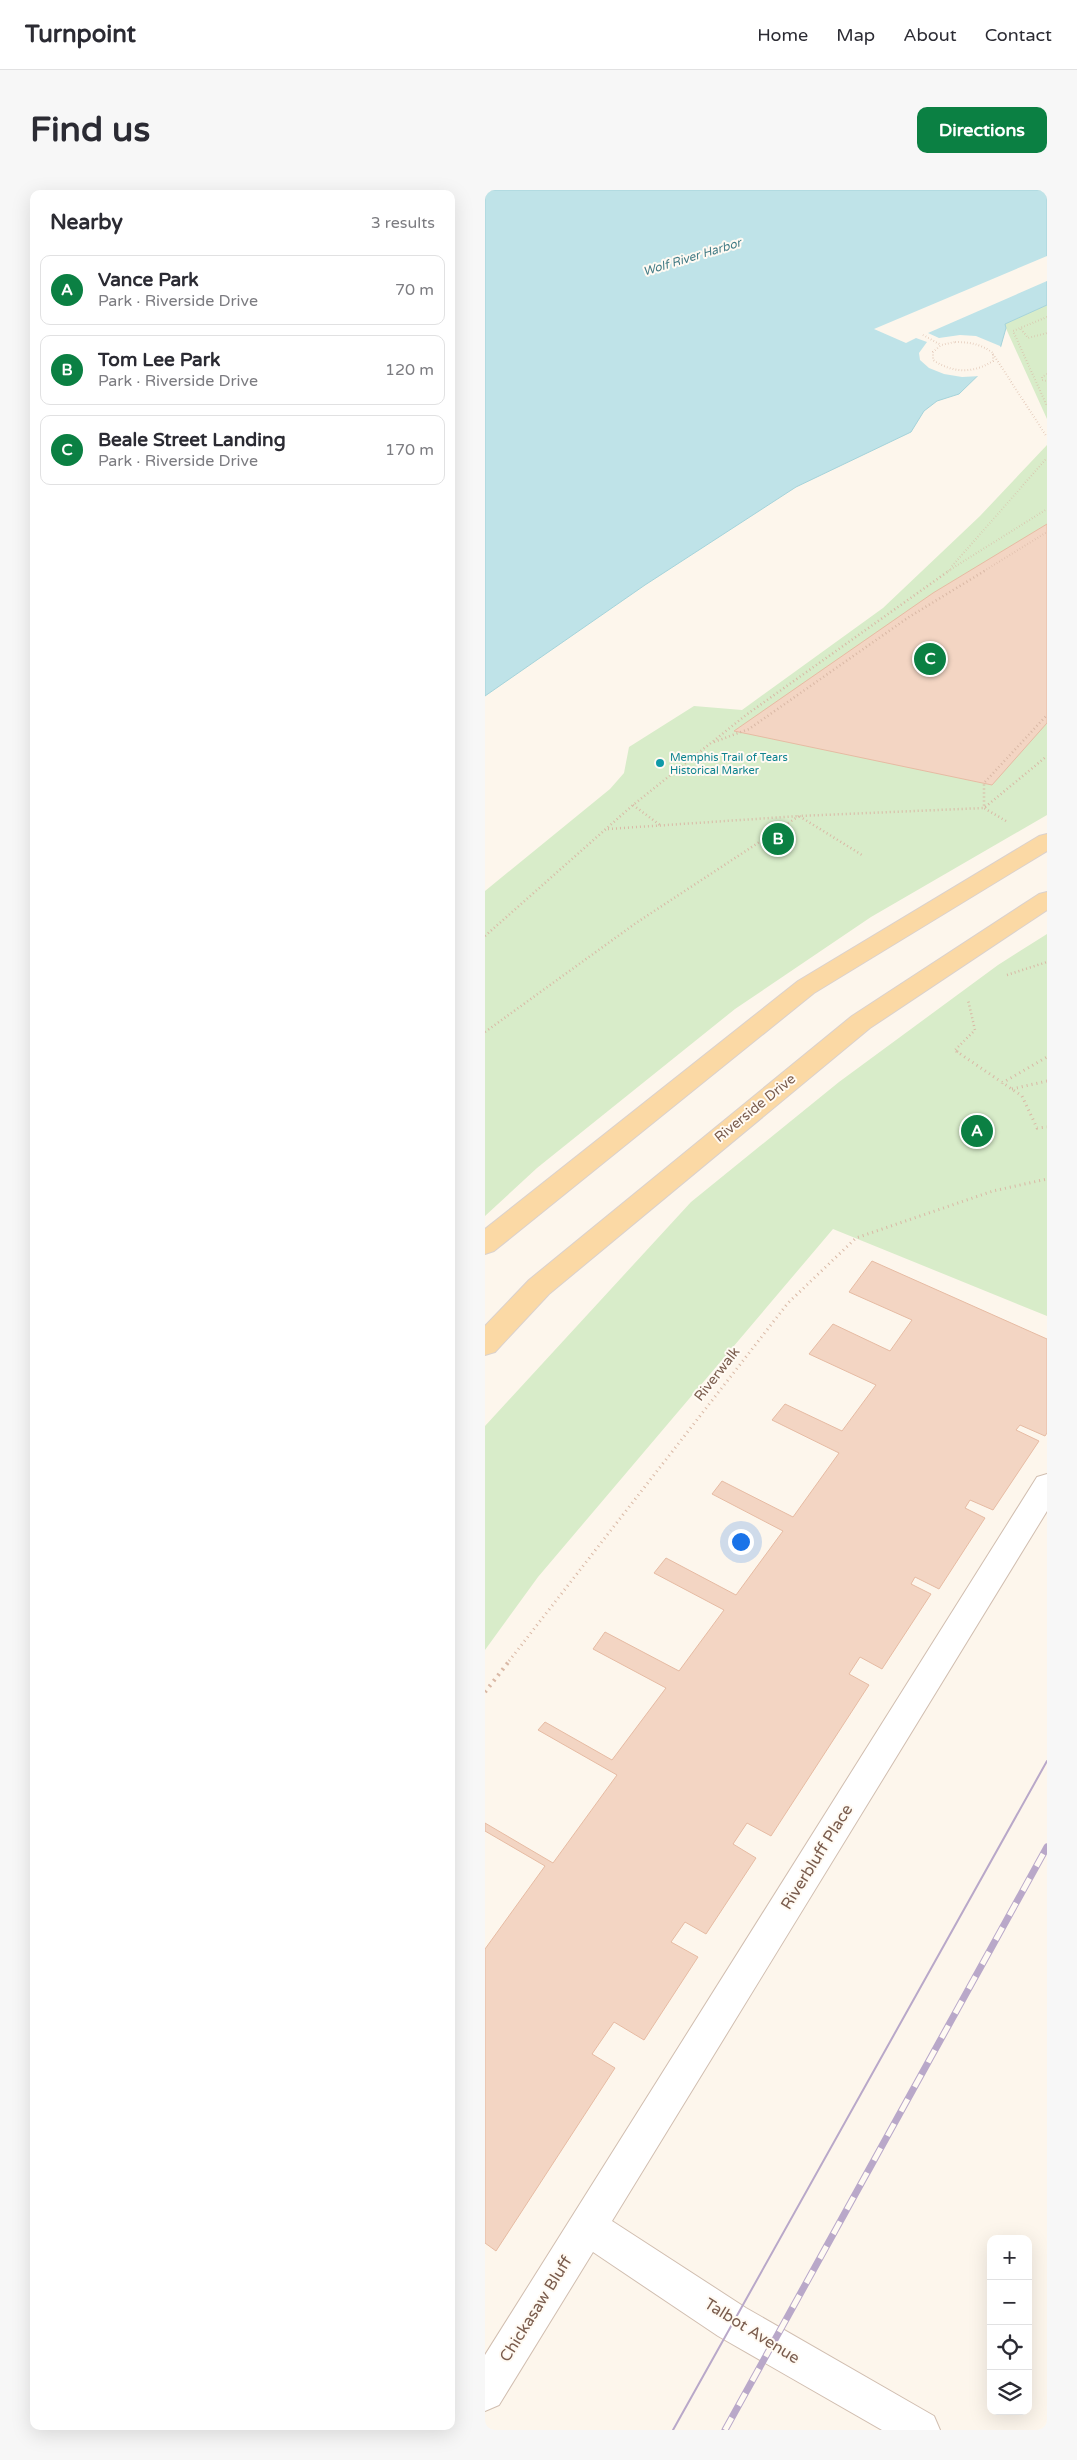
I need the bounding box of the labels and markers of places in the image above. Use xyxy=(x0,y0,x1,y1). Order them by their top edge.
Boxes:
pin: C xyxy=(914,640,946,678)
place label: Memphis Trail of Tears Historical Marker xyxy=(670,751,788,777)
marker: Memphis Trail of Tears Historical Marker xyxy=(654,757,666,769)
pin: B xyxy=(762,820,794,858)
pin: A xyxy=(961,1112,993,1150)

